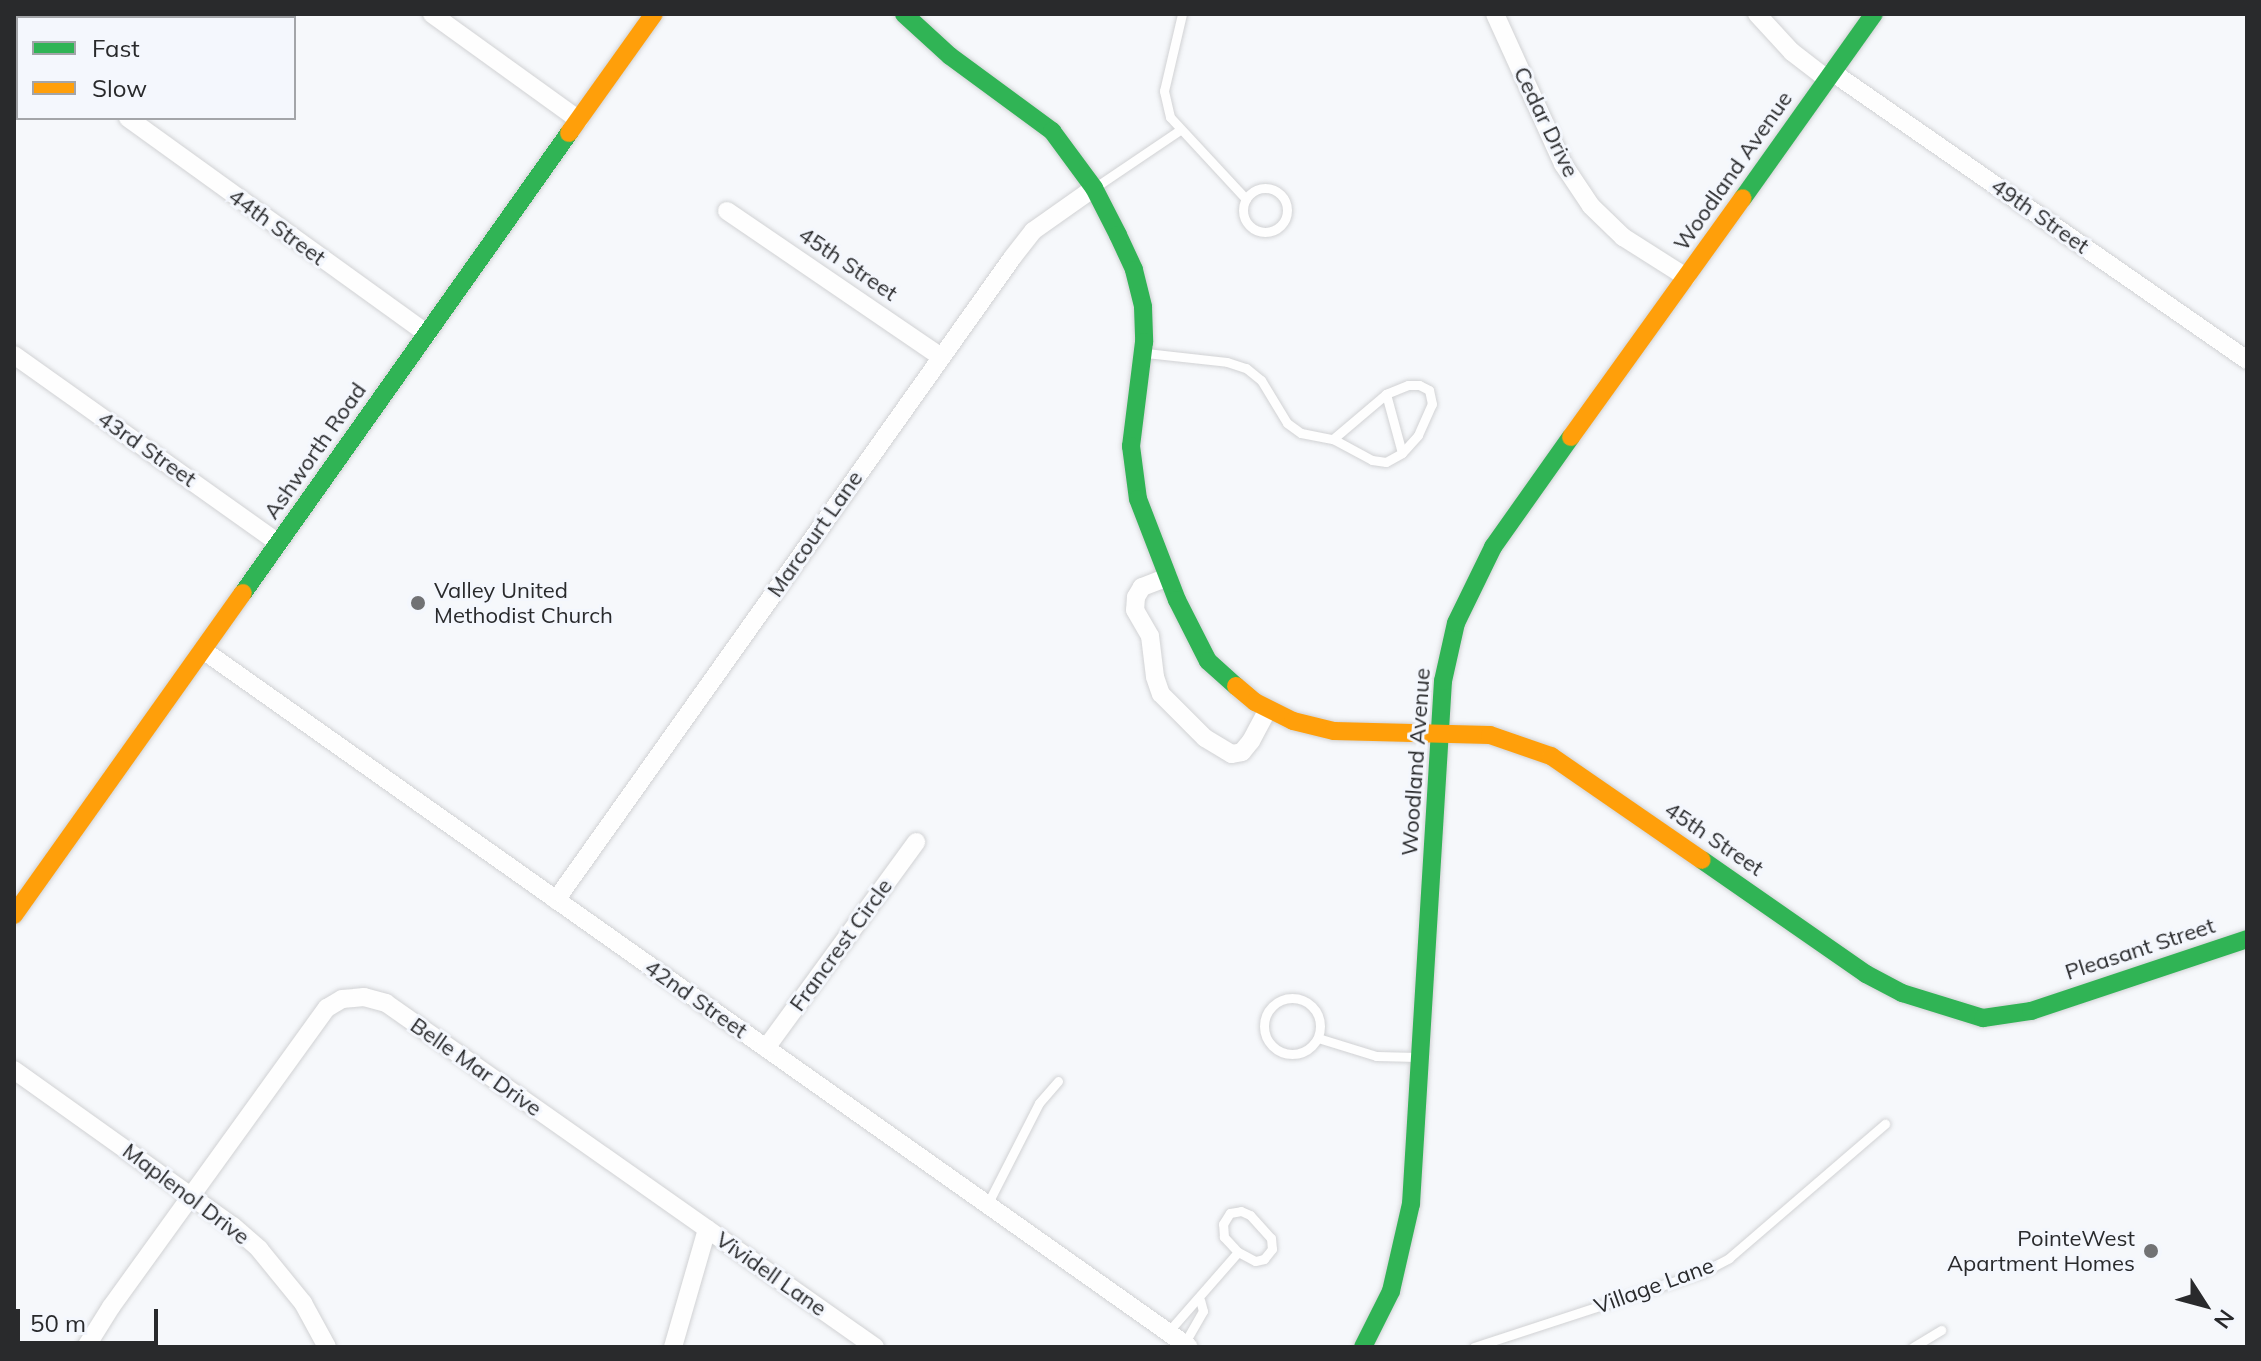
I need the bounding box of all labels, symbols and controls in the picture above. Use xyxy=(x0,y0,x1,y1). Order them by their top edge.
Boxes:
legend xyxy=(16,16,296,120)
text: Fast xyxy=(92,33,140,63)
street label: Cedar Drive xyxy=(1508,63,1584,181)
text: Slow xyxy=(92,73,147,103)
street label: Woodland Avenue xyxy=(1668,86,1798,256)
street label: 49th Street xyxy=(1986,173,2094,259)
street label: 44th Street xyxy=(223,183,331,271)
street label: 45th Street xyxy=(794,221,902,307)
street label: Ashworth Road xyxy=(258,378,372,524)
street label: 43rd Street xyxy=(93,405,201,493)
street label: Marcourt Lane xyxy=(762,466,868,602)
place label: Valley United Methodist Church xyxy=(434,577,613,628)
marker: Valley United Methodist Church xyxy=(409,594,427,612)
street label: Woodland Avenue xyxy=(1396,667,1436,857)
street label: 45th Street xyxy=(1660,796,1768,882)
street label: Francrest Circle xyxy=(784,874,898,1016)
street label: Pleasant Street xyxy=(2062,912,2218,986)
street label: 42nd Street xyxy=(640,954,752,1044)
street label: Belle Mar Drive xyxy=(405,1012,547,1122)
street label: Maplenol Drive xyxy=(117,1138,255,1250)
place label: PointeWest Apartment Homes xyxy=(1947,1225,2135,1276)
street label: Vividell Lane xyxy=(711,1226,831,1322)
marker: PointeWest Apartment Homes xyxy=(2142,1242,2160,1260)
street label: Village Lane xyxy=(1591,1252,1717,1320)
north arrow xyxy=(2165,1265,2245,1345)
scale bar xyxy=(20,1293,162,1343)
text: N xyxy=(2208,1304,2241,1334)
text: 50 m xyxy=(30,1308,86,1338)

